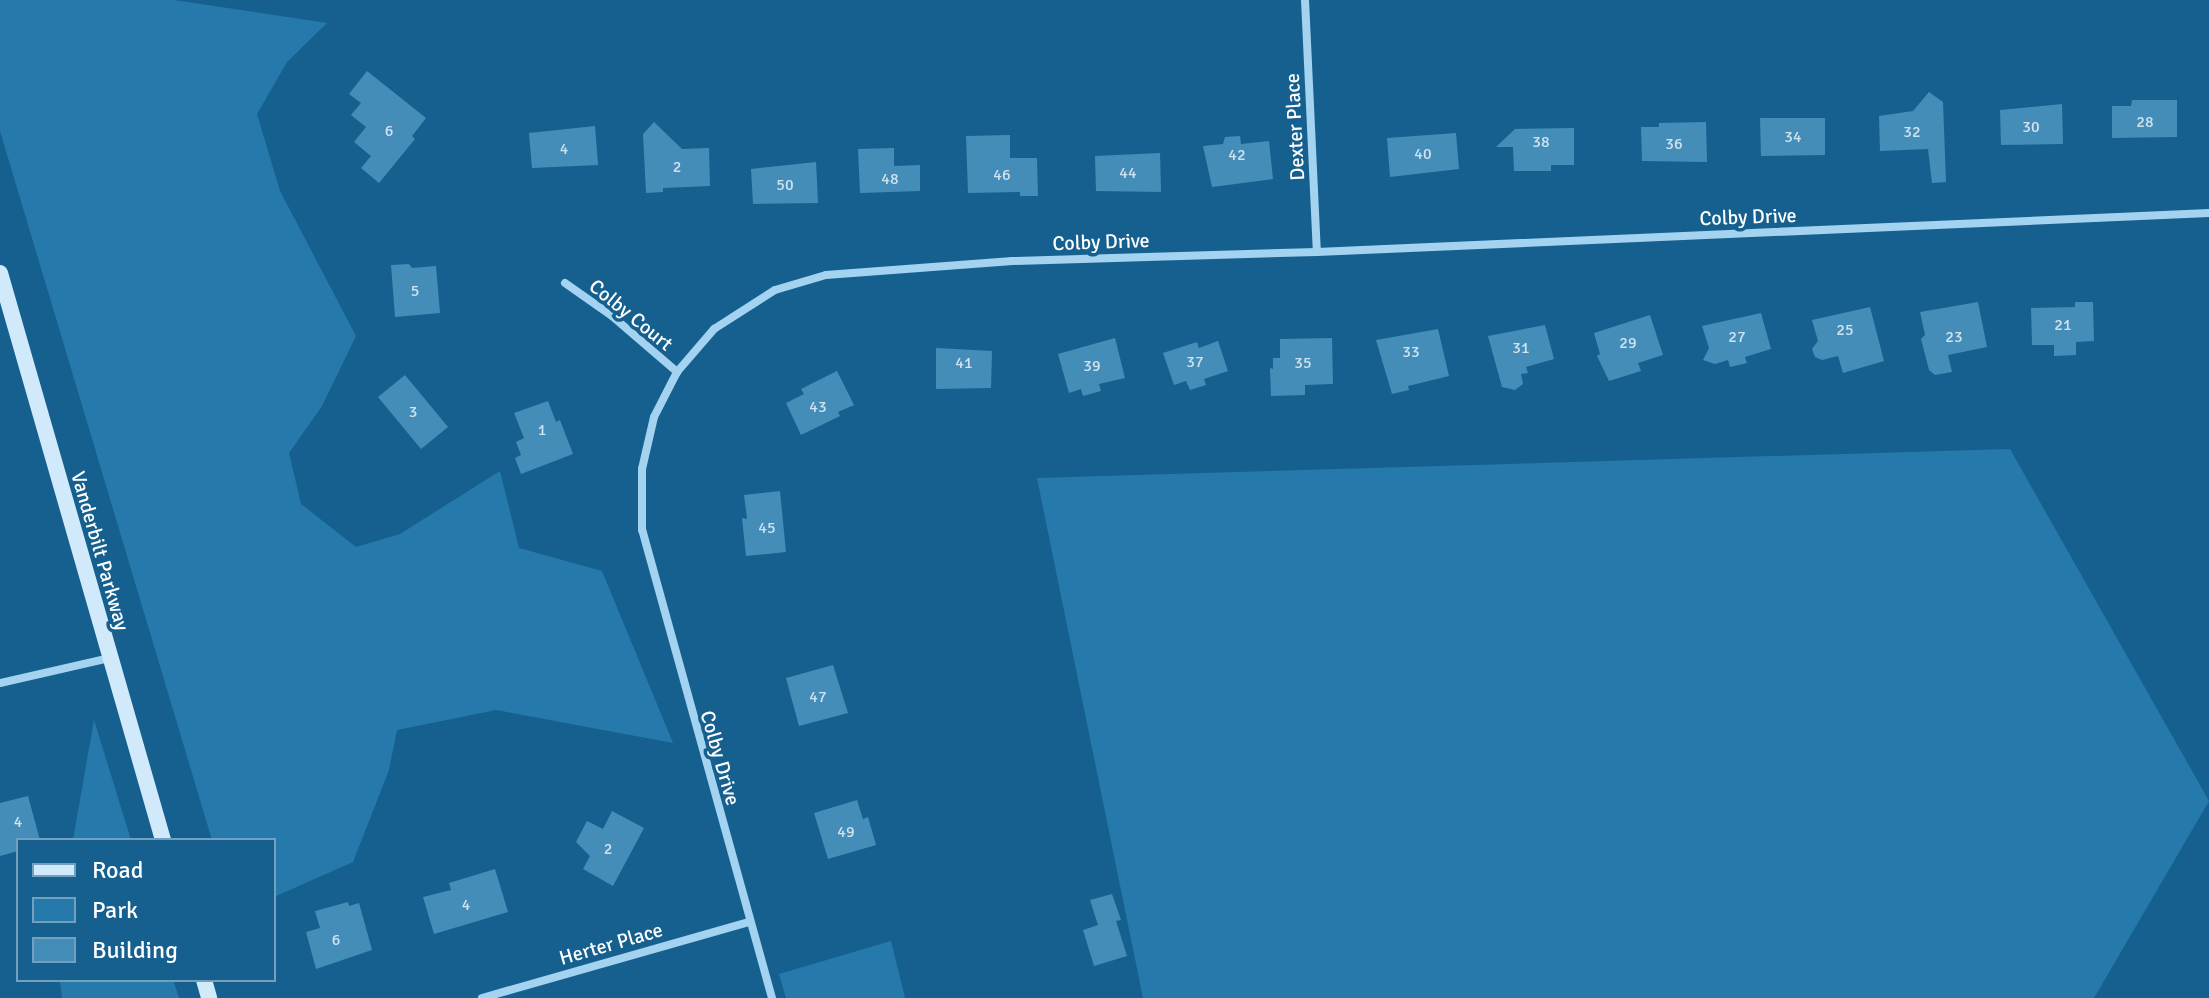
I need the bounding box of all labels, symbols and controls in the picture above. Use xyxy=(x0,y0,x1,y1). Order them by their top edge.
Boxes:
street label: Dexter Place xyxy=(1280,73,1310,181)
house number: 28 xyxy=(2136,112,2154,132)
house number: 30 xyxy=(2022,117,2040,137)
house number: 6 xyxy=(385,121,393,141)
house number: 32 xyxy=(1903,122,1921,142)
house number: 34 xyxy=(1784,127,1802,147)
house number: 38 xyxy=(1532,132,1550,152)
house number: 36 xyxy=(1665,134,1683,154)
house number: 4 xyxy=(560,139,568,159)
house number: 40 xyxy=(1414,144,1432,164)
house number: 42 xyxy=(1228,145,1246,165)
house number: 2 xyxy=(673,157,681,177)
house number: 44 xyxy=(1119,163,1137,183)
house number: 46 xyxy=(993,165,1011,185)
house number: 48 xyxy=(881,169,899,189)
house number: 50 xyxy=(776,175,794,195)
street label: Colby Drive xyxy=(1699,203,1797,231)
street label: Colby Drive xyxy=(1052,228,1150,256)
street label: Colby Court xyxy=(584,274,678,356)
house number: 5 xyxy=(411,281,419,301)
house number: 21 xyxy=(2054,315,2072,335)
house number: 25 xyxy=(1836,320,1854,340)
house number: 27 xyxy=(1728,327,1746,347)
house number: 23 xyxy=(1945,327,1963,347)
house number: 29 xyxy=(1619,333,1637,353)
house number: 31 xyxy=(1512,338,1530,358)
house number: 33 xyxy=(1402,342,1420,362)
house number: 37 xyxy=(1186,352,1204,372)
house number: 41 xyxy=(955,353,973,373)
house number: 35 xyxy=(1294,353,1312,373)
house number: 39 xyxy=(1083,356,1101,376)
house number: 43 xyxy=(809,397,827,417)
house number: 3 xyxy=(409,402,417,422)
house number: 1 xyxy=(538,420,546,440)
street label: Vanderbilt Parkway xyxy=(66,469,134,633)
house number: 45 xyxy=(758,518,776,538)
house number: 47 xyxy=(809,687,827,707)
street label: Colby Drive xyxy=(695,708,745,808)
house number: 4 xyxy=(14,812,22,832)
house number: 49 xyxy=(837,822,855,842)
legend xyxy=(16,838,276,982)
house number: 2 xyxy=(604,839,612,859)
text: Road xyxy=(92,855,143,885)
text: Park xyxy=(92,895,138,925)
house number: 4 xyxy=(462,895,470,915)
street label: Herter Place xyxy=(557,918,665,970)
house number: 6 xyxy=(332,930,340,950)
text: Building xyxy=(92,935,178,965)

